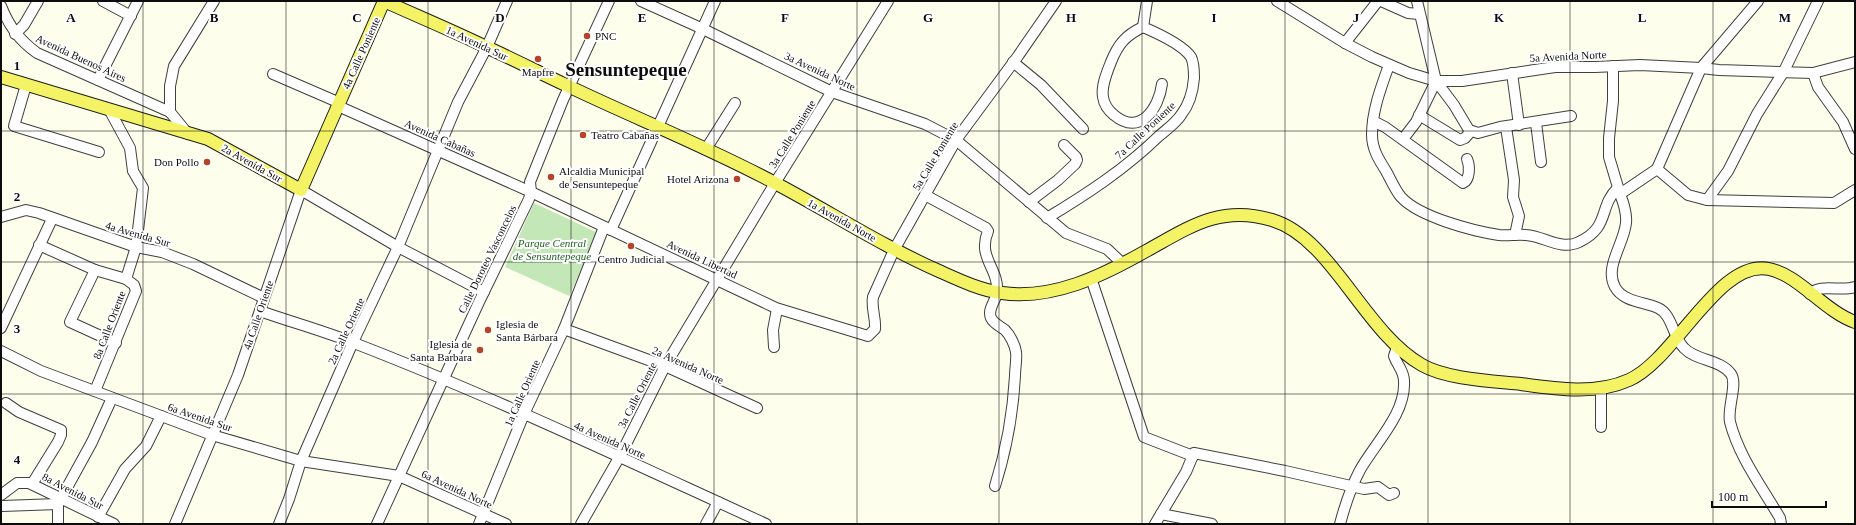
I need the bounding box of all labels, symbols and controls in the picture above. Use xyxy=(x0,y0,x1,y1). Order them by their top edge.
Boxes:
text: A xyxy=(66,10,76,25)
text: B xyxy=(210,10,219,25)
text: D xyxy=(495,10,505,25)
text: E xyxy=(638,10,646,25)
text: F xyxy=(781,10,789,25)
text: G xyxy=(923,10,933,25)
text: H xyxy=(1066,10,1076,25)
text: I xyxy=(1211,10,1217,25)
text: J xyxy=(1353,10,1360,25)
text: K xyxy=(1494,10,1505,25)
text: L xyxy=(1638,10,1647,25)
text: M xyxy=(1779,10,1791,25)
street label: 4a Calle Poniente xyxy=(339,15,383,91)
street label: 1a Avenida Sur xyxy=(444,23,510,63)
place label: PNC xyxy=(595,30,616,42)
marker: PNC xyxy=(582,31,592,41)
street label: Avenida Buenos Aires xyxy=(34,32,128,84)
street label: 5a Avenida Norte xyxy=(1529,48,1607,64)
street label: 3a Avenida Norte xyxy=(783,49,857,93)
marker: Mapfre xyxy=(533,54,543,64)
text: 1 xyxy=(14,58,20,73)
district label: Sensuntepeque xyxy=(565,59,687,80)
place label: Mapfre xyxy=(522,66,554,78)
street label: 3a Calle Poniente xyxy=(766,98,818,170)
street label: 7a Calle Poniente xyxy=(1113,99,1178,161)
street label: Avenida Cabañas xyxy=(403,117,477,159)
street label: 5a Calle Poniente xyxy=(910,120,960,192)
place label: Teatro Cabañas xyxy=(591,129,659,141)
marker: Teatro Cabañas xyxy=(578,130,588,140)
street label: 2a Avenida Sur xyxy=(220,142,285,185)
place label: Don Pollo xyxy=(154,156,199,168)
marker: Don Pollo xyxy=(202,157,212,167)
place label: Alcaldia Municipal de Sensuntepeque xyxy=(559,165,644,190)
marker: Alcaldia Municipal de Sensuntepeque xyxy=(546,172,556,182)
place label: Hotel Arizona xyxy=(667,173,729,185)
marker: Hotel Arizona xyxy=(732,174,742,184)
text: 2 xyxy=(14,189,20,204)
street label: 1a Avenida Norte xyxy=(806,196,879,244)
street label: Calle Doroteo Vasconcelos xyxy=(456,203,518,315)
street label: 4a Avenida Sur xyxy=(104,219,172,249)
park label: Parque Central de Sensuntepeque xyxy=(513,237,591,262)
street label: Avenida Libertad xyxy=(665,237,740,281)
marker: Centro Judicial xyxy=(626,241,636,251)
place label: Centro Judicial xyxy=(598,253,664,265)
street label: 4a Calle Oriente xyxy=(241,279,275,351)
street label: 8a Calle Oriente xyxy=(90,289,128,361)
street label: 2a Calle Oriente xyxy=(325,296,367,366)
place label: Iglesia de Santa Bárbara xyxy=(496,318,558,343)
text: 3 xyxy=(14,321,21,336)
marker: Iglesia de Santa Bárbara xyxy=(483,325,493,335)
place label: Iglesia de Santa Barbara xyxy=(410,338,472,363)
street label: 2a Avenida Norte xyxy=(650,344,726,386)
marker: Iglesia de Santa Barbara xyxy=(475,345,485,355)
street label: 1a Calle Oriente xyxy=(502,358,542,428)
street label: 3a Calle Oriente xyxy=(615,360,659,430)
street label: 6a Avenida Sur xyxy=(166,400,234,434)
street label: 4a Avenida Norte xyxy=(572,419,648,461)
text: 4 xyxy=(14,452,21,467)
street label: 6a Avenida Norte xyxy=(420,467,494,511)
street label: 8a Avenida Sur xyxy=(40,470,106,512)
scale bar xyxy=(1712,483,1826,509)
text: 100 m xyxy=(1718,490,1749,504)

